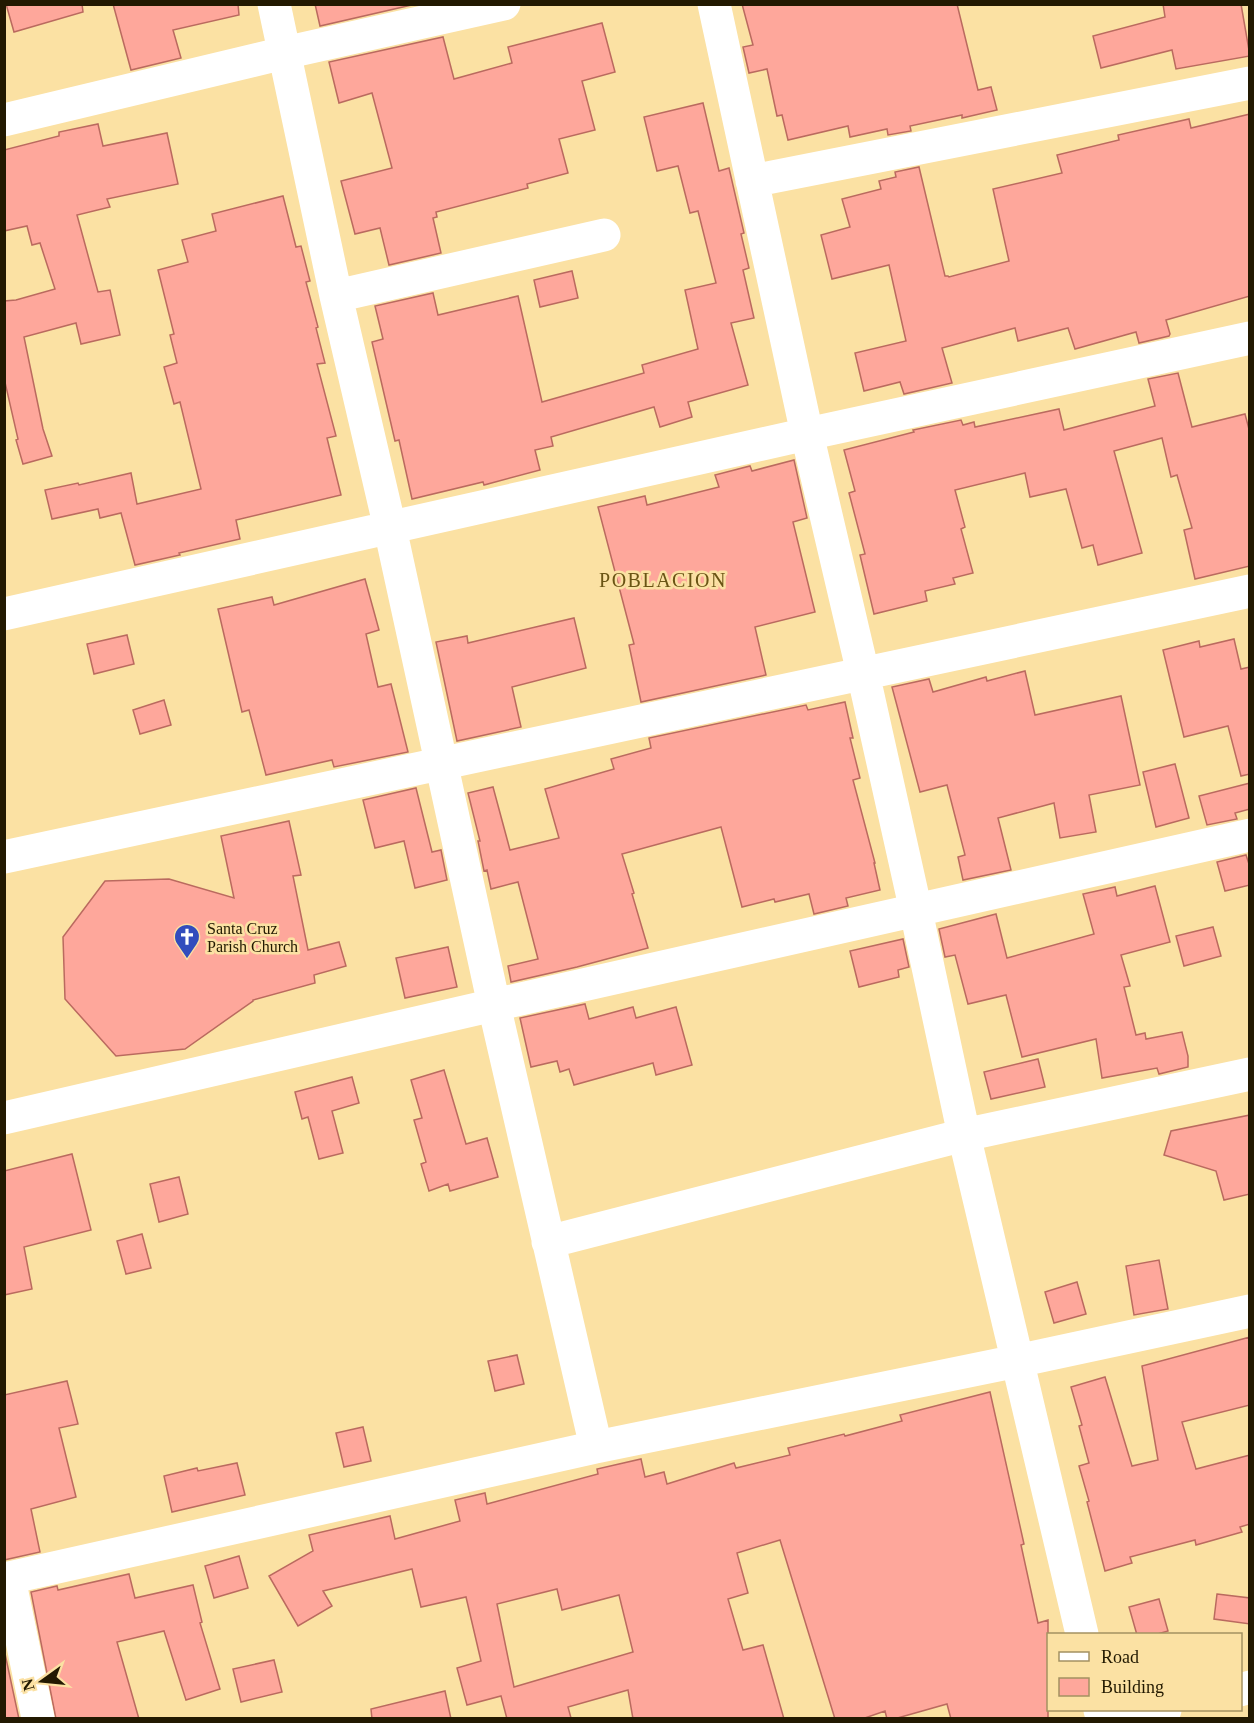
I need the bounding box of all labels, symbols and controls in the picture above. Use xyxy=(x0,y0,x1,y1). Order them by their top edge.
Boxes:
district label: POBLACION xyxy=(599,569,727,591)
place label: Santa Cruz Parish Church xyxy=(207,920,298,955)
church icon: Santa Cruz Parish Church xyxy=(172,922,202,960)
legend xyxy=(1047,1633,1242,1711)
text: Road xyxy=(1101,1647,1139,1667)
north arrow xyxy=(12,1651,72,1711)
text: N xyxy=(18,1677,38,1693)
text: Building xyxy=(1101,1677,1164,1697)

